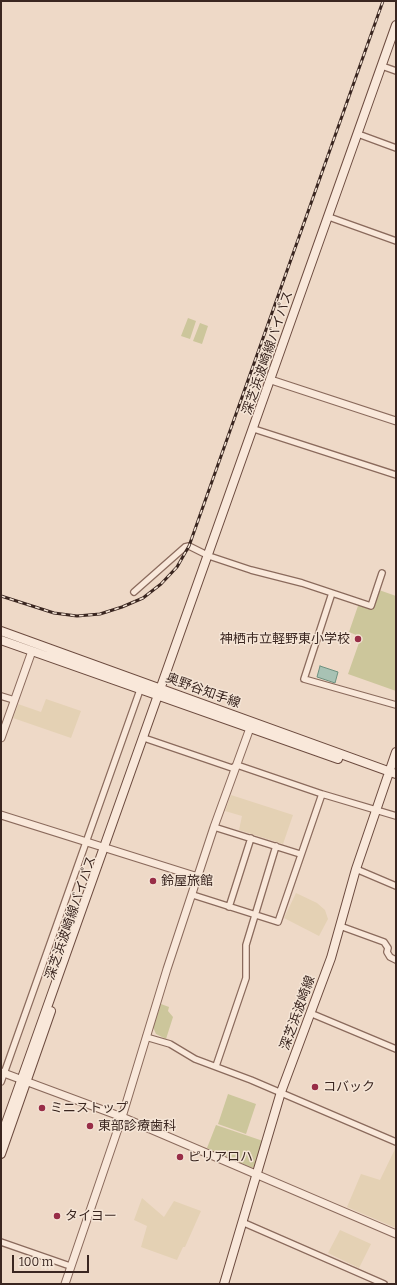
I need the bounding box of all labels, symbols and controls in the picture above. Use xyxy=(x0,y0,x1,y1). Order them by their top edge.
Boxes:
street label: 深芝浜波崎線バイパス xyxy=(239,289,297,417)
place label: 神栖市立軽野東小学校 xyxy=(220,631,350,647)
marker: 神栖市立軽野東小学校 xyxy=(353,634,363,644)
street label: 奥野谷知手線 xyxy=(164,670,242,712)
street label: 深芝浜波崎線バイパス xyxy=(42,854,100,982)
place label: 鈴屋旅館 xyxy=(161,873,213,889)
marker: 鈴屋旅館 xyxy=(148,876,158,886)
street label: 深芝浜波崎線 xyxy=(277,974,319,1052)
place label: コバック xyxy=(323,1079,375,1095)
marker: コバック xyxy=(310,1082,320,1092)
place label: ミニストップ xyxy=(50,1100,128,1116)
marker: ミニストップ xyxy=(37,1103,47,1113)
place label: 東部診療歯科 xyxy=(98,1118,176,1134)
marker: 東部診療歯科 xyxy=(85,1121,95,1131)
place label: ピリアロハ xyxy=(188,1149,253,1165)
marker: ピリアロハ xyxy=(175,1152,185,1162)
place label: タイヨー xyxy=(65,1208,117,1224)
marker: タイヨー xyxy=(52,1211,62,1221)
scale bar xyxy=(14,1247,91,1273)
text: 100 m xyxy=(19,1255,53,1269)

